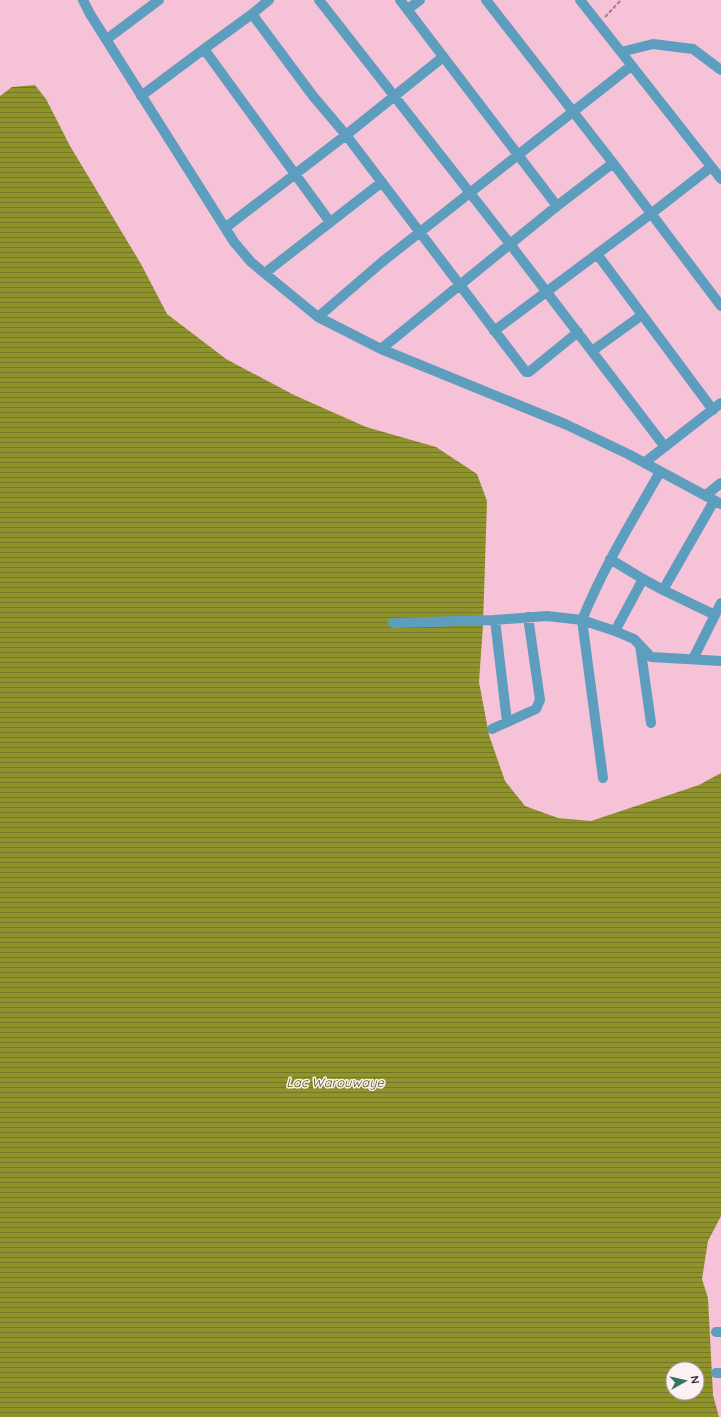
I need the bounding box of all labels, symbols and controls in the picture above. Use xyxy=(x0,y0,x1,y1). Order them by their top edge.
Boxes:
water label: Lac Warouwaye xyxy=(286,1074,385,1090)
north arrow xyxy=(665,1361,705,1401)
text: N xyxy=(687,1375,702,1385)

